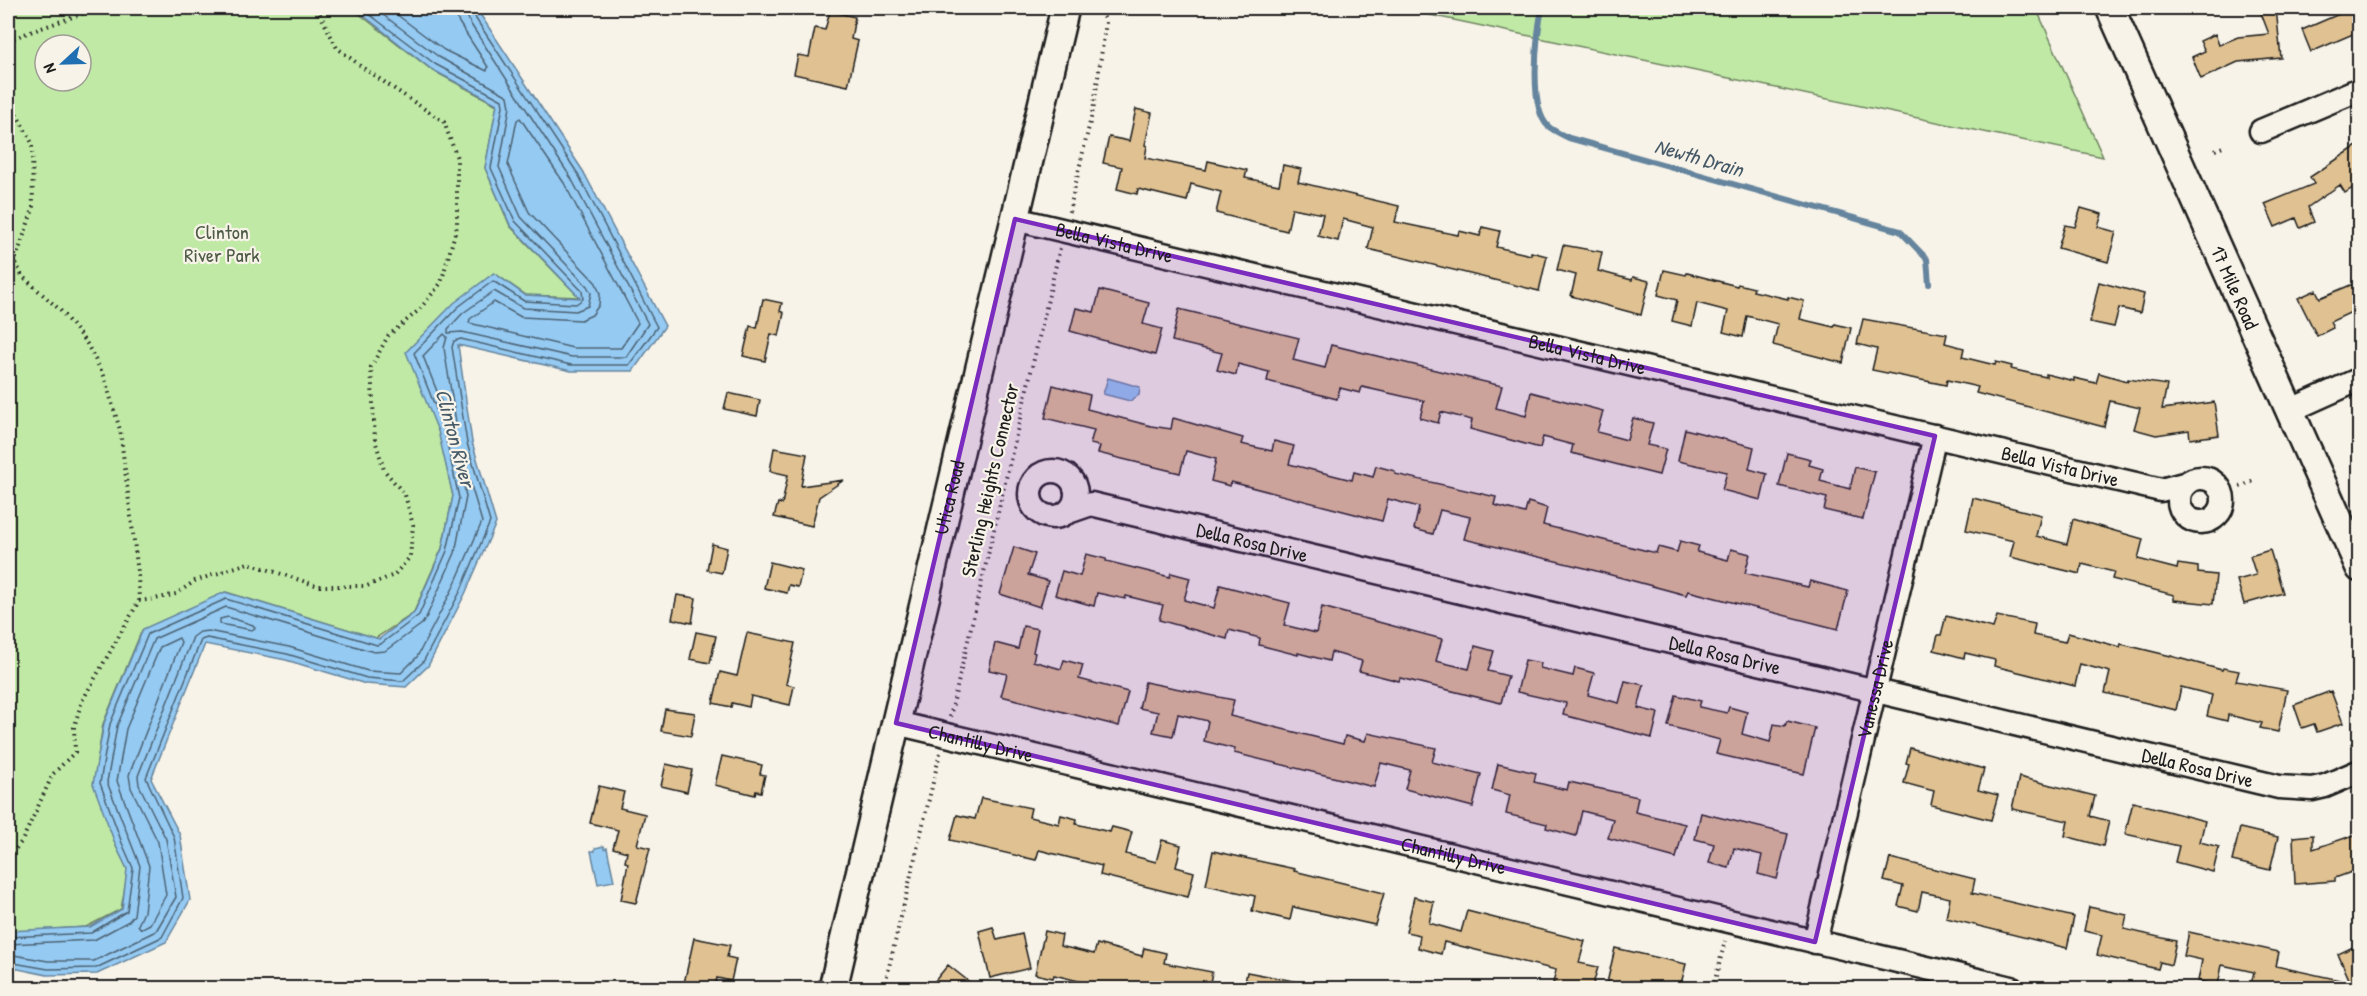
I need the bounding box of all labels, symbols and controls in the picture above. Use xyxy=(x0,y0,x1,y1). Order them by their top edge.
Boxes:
north arrow xyxy=(33,33,93,93)
text: N xyxy=(37,60,61,77)
water label: Newth Drain xyxy=(1652,131,1748,184)
street label: Bella Vista Drive xyxy=(1053,215,1176,269)
park label: Clinton River Park xyxy=(184,218,260,268)
street label: 17 Mile Road xyxy=(2205,241,2266,333)
street label: Bella Vista Drive xyxy=(1526,327,1649,381)
street label: Sterling Heights Connector xyxy=(954,380,1025,579)
water label: Clinton River xyxy=(428,386,483,493)
street label: Bella Vista Drive xyxy=(1999,439,2122,493)
street label: Utica Road xyxy=(927,457,970,537)
street label: Della Rosa Drive xyxy=(1194,516,1311,568)
street label: Della Rosa Drive xyxy=(1667,628,1783,681)
street label: Vanessa Drive xyxy=(1850,636,1899,741)
street label: Chantilly Drive xyxy=(926,717,1036,768)
street label: Della Rosa Drive xyxy=(2139,741,2256,793)
street label: Chantilly Drive xyxy=(1398,830,1509,881)

